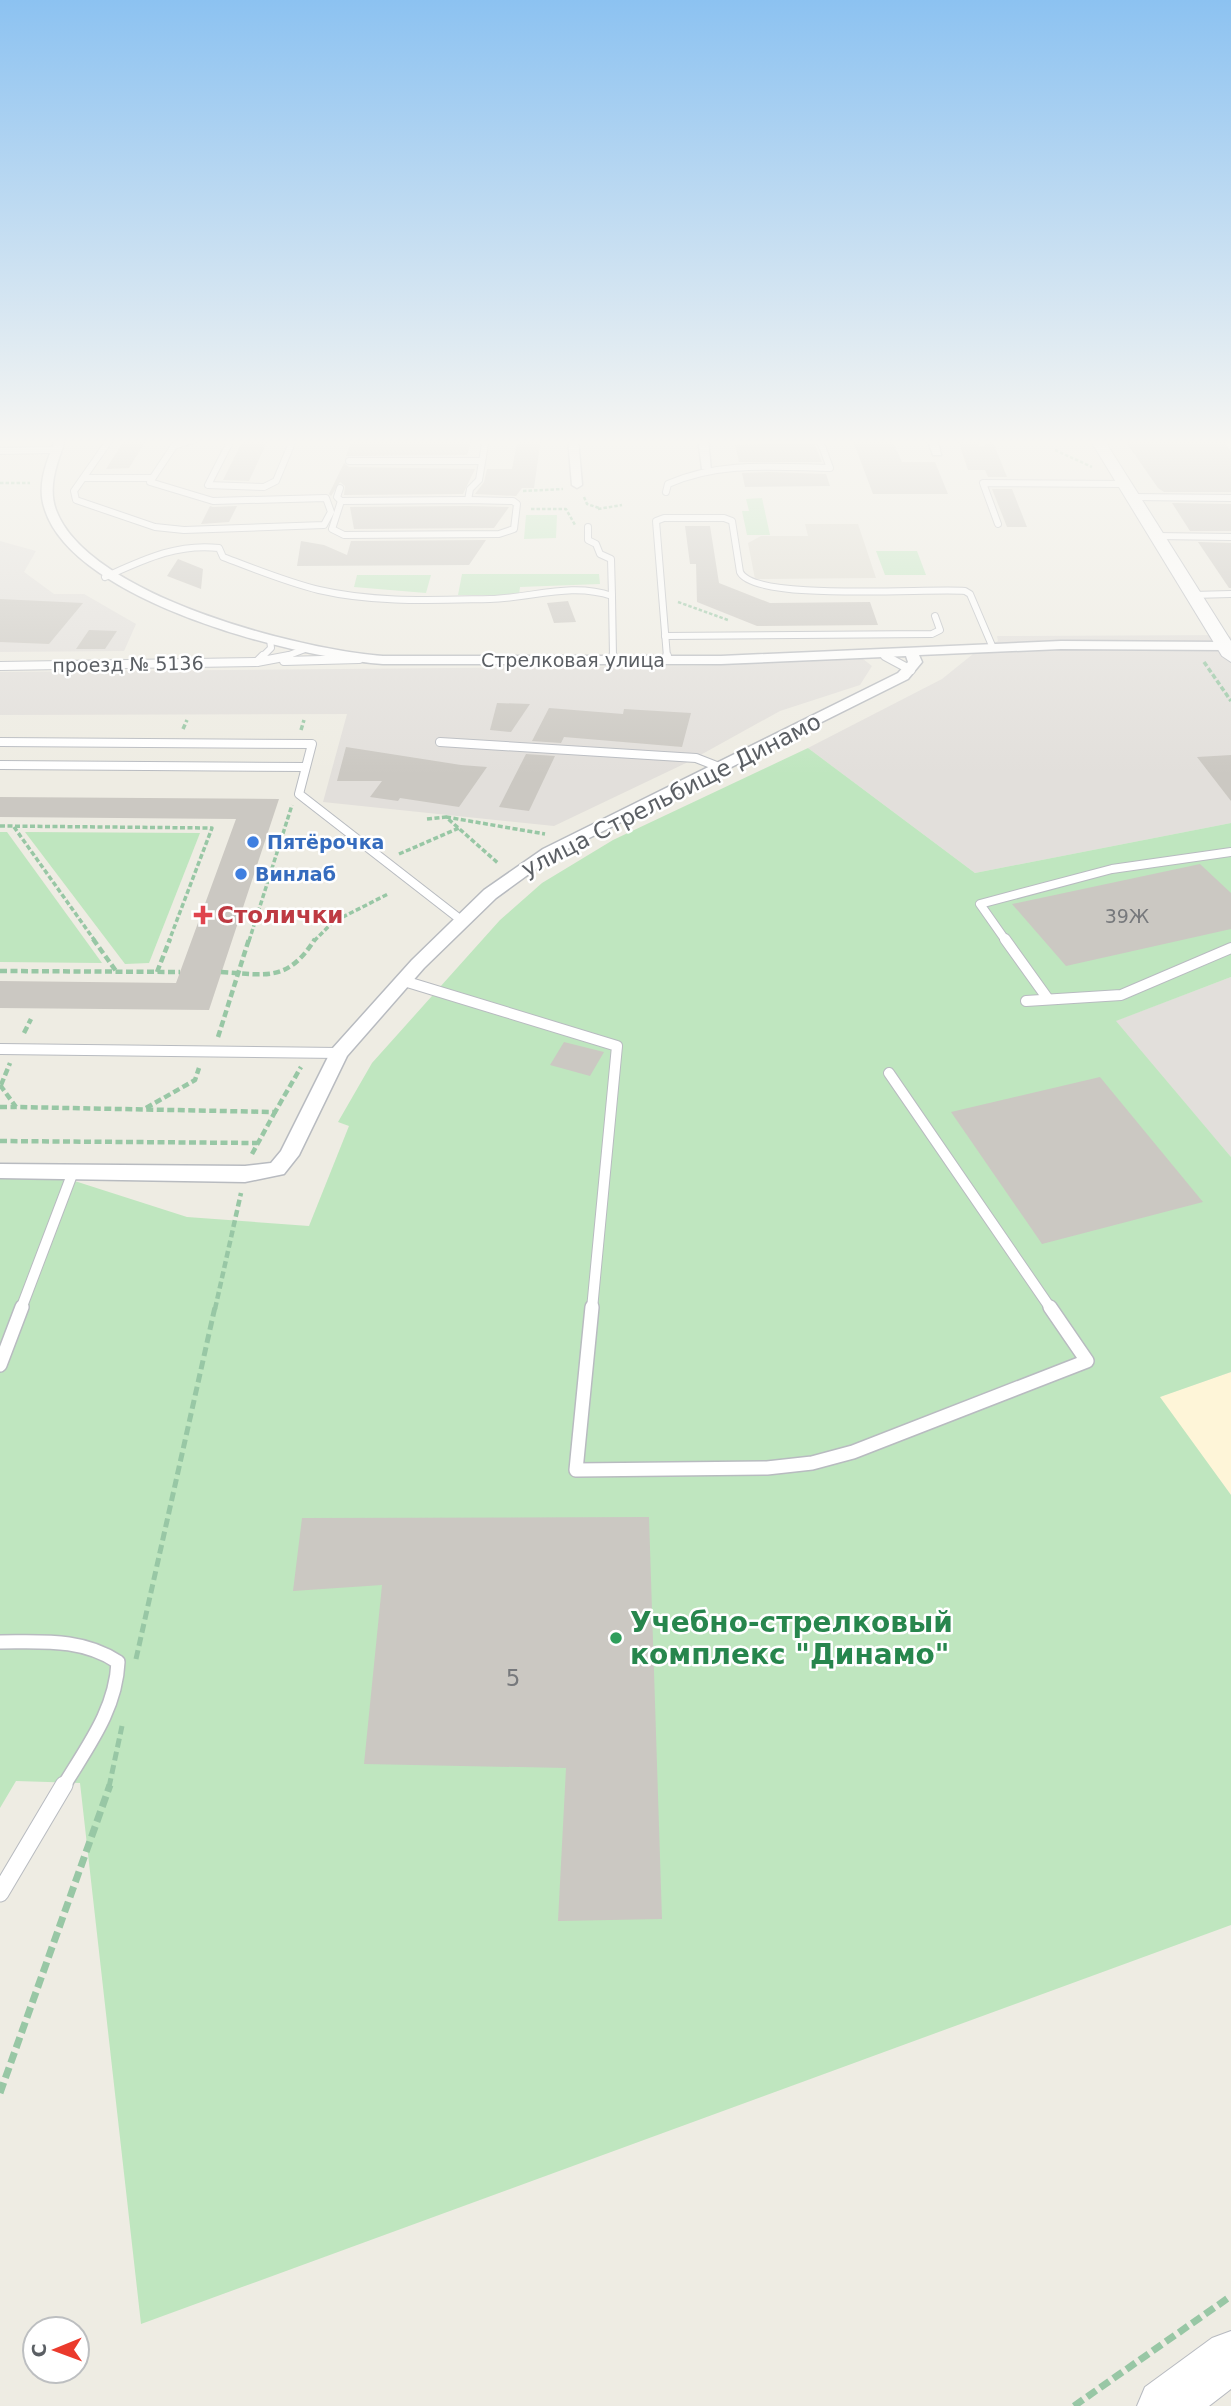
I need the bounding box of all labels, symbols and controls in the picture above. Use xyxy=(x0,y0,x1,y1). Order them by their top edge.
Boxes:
street label: Стрелковая улица xyxy=(481,649,665,671)
street label: проезд № 5136 xyxy=(52,652,204,676)
street label: улица Стрельбище Динамо xyxy=(517,708,825,882)
place label: Пятёрочка xyxy=(267,831,384,853)
marker: Пятёрочка xyxy=(245,834,261,850)
place label: Винлаб xyxy=(255,863,336,885)
marker: Винлаб xyxy=(233,866,249,882)
place label: Столички xyxy=(217,902,344,928)
house number: 39Ж xyxy=(1105,905,1150,927)
marker: Столички xyxy=(195,907,211,923)
place label: Учебно-стрелковый комплекс "Динамо" xyxy=(630,1606,953,1671)
marker: Учебно-стрелковый комплекс "Динамо" xyxy=(608,1630,624,1646)
house number: 5 xyxy=(506,1665,520,1691)
north arrow xyxy=(21,2315,91,2385)
text: С xyxy=(28,2343,50,2357)

